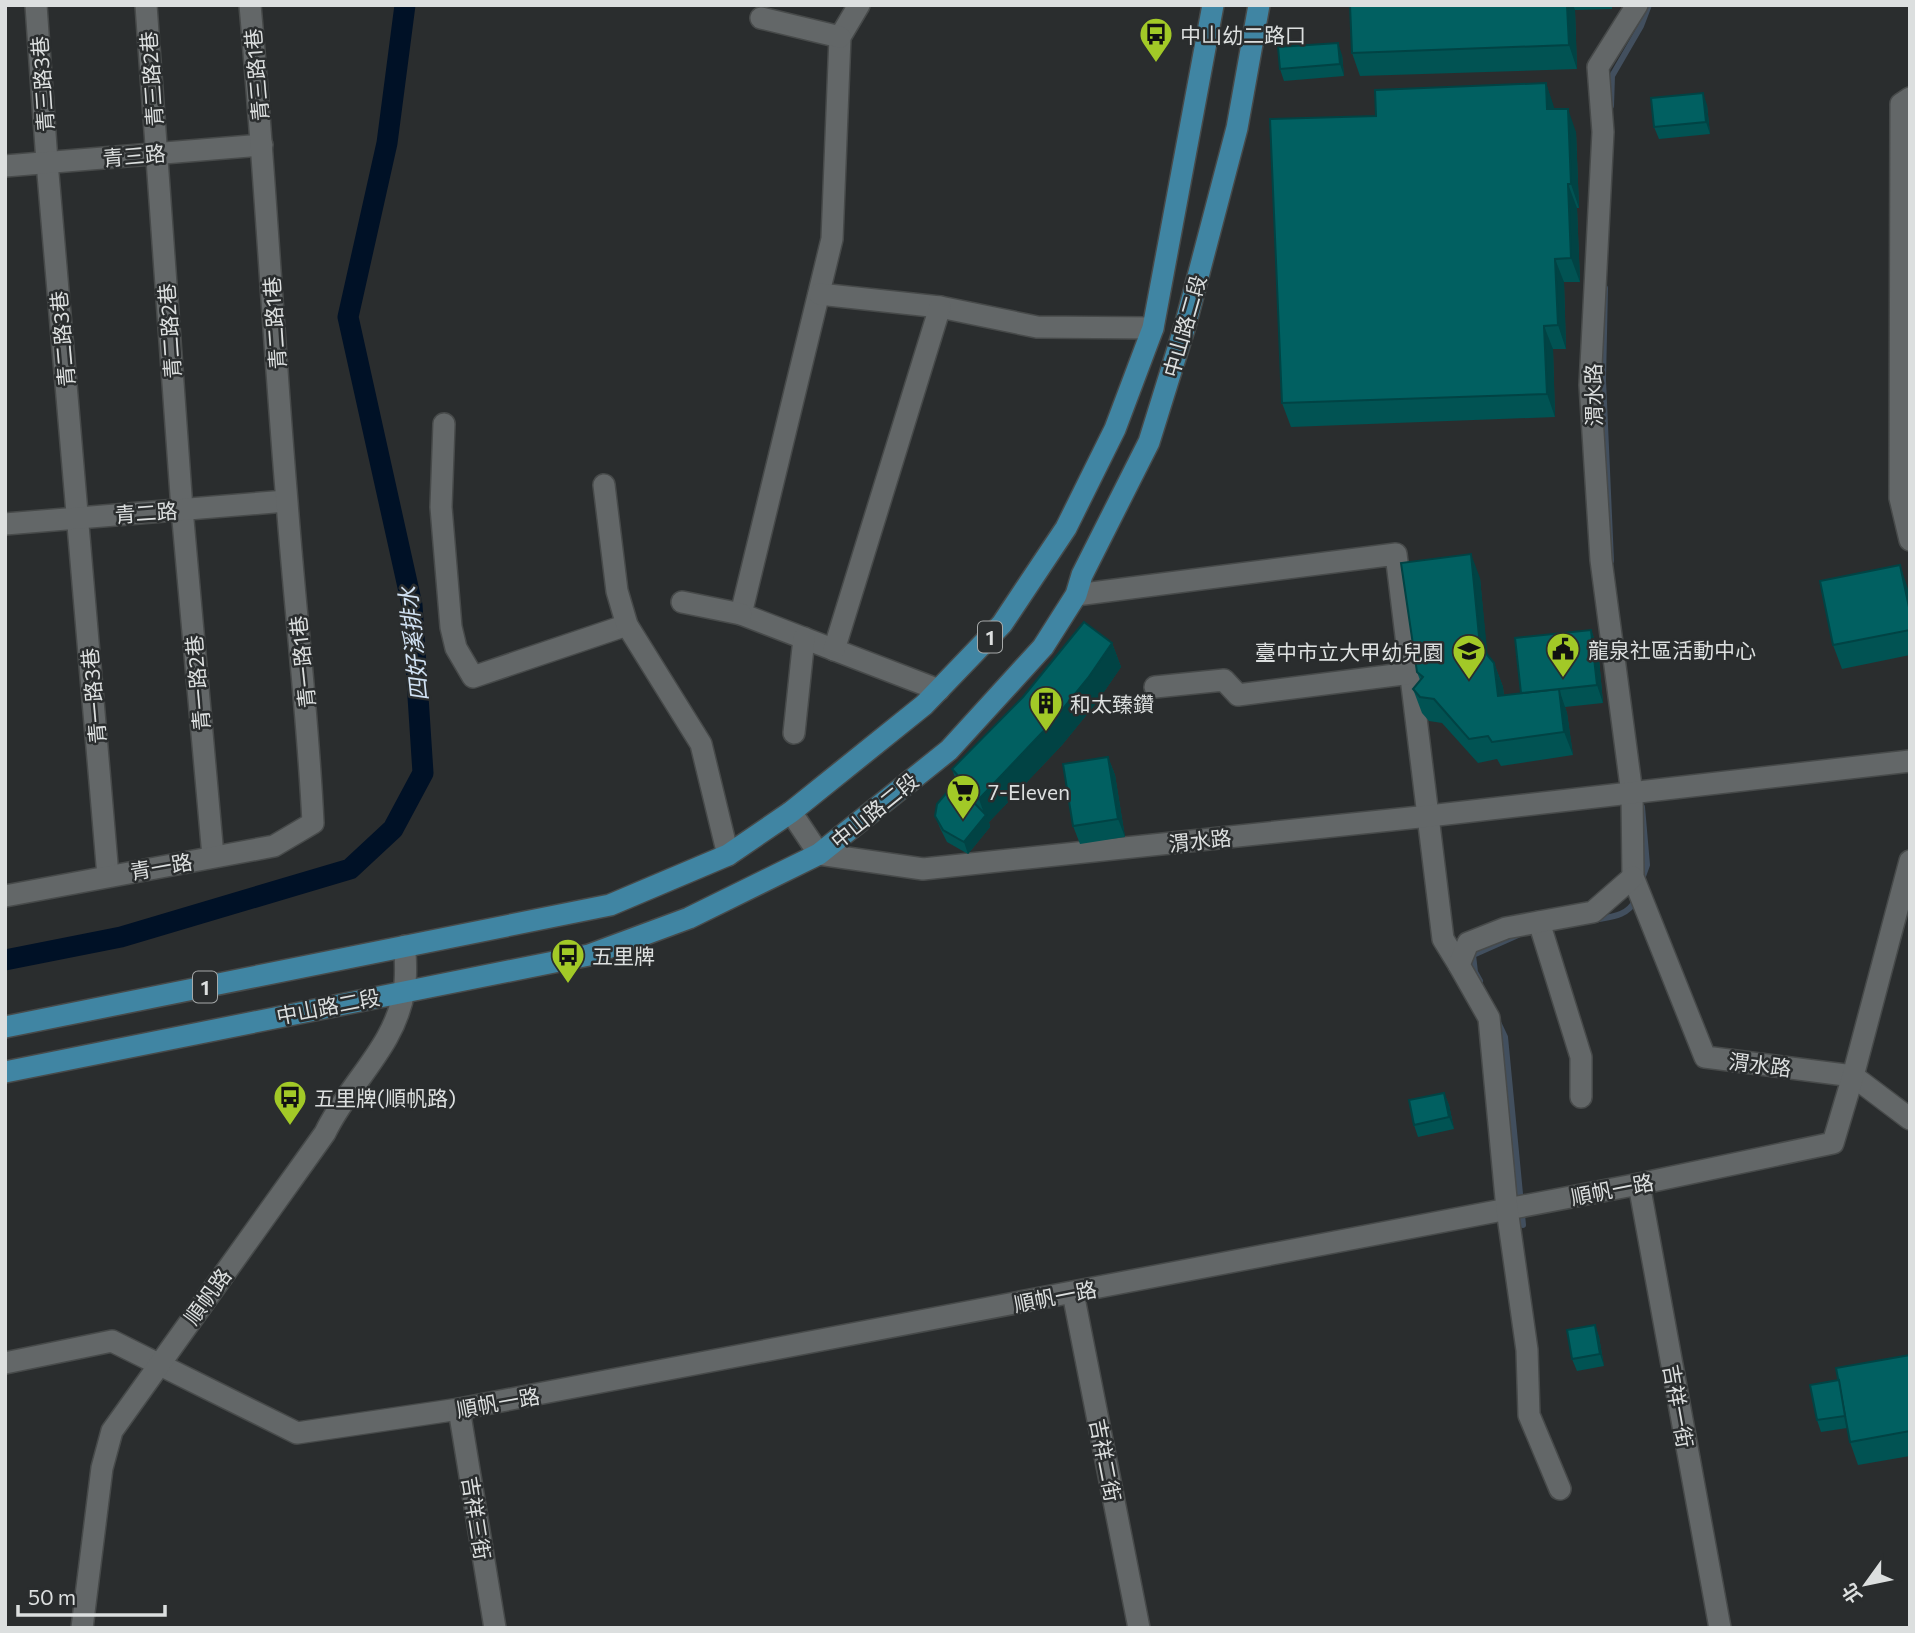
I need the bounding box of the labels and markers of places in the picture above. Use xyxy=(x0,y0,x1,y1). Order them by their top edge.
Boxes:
bus stop icon: 中山幼二路口 xyxy=(1137,15,1175,64)
place label: 中山幼二路口 xyxy=(1180,22,1306,47)
public building icon: 龍泉社區活動中心 xyxy=(1544,630,1582,679)
school or university icon: 臺中市立大甲幼兒園 xyxy=(1450,632,1488,681)
place label: 龍泉社區活動中心 xyxy=(1588,637,1756,662)
place label: 臺中市立大甲幼兒園 xyxy=(1255,639,1444,664)
building icon: 和太臻鑽 xyxy=(1027,684,1065,733)
place label: 和太臻鑽 xyxy=(1070,691,1154,716)
supermarket icon: 7-Eleven xyxy=(944,772,982,821)
place label: 7-Eleven xyxy=(988,779,1070,804)
bus stop icon: 五里牌 xyxy=(549,936,587,985)
place label: 五里牌 xyxy=(592,943,655,968)
bus stop icon: 五里牌(順帆路) xyxy=(271,1078,309,1127)
place label: 五里牌(順帆路) xyxy=(314,1085,456,1110)

